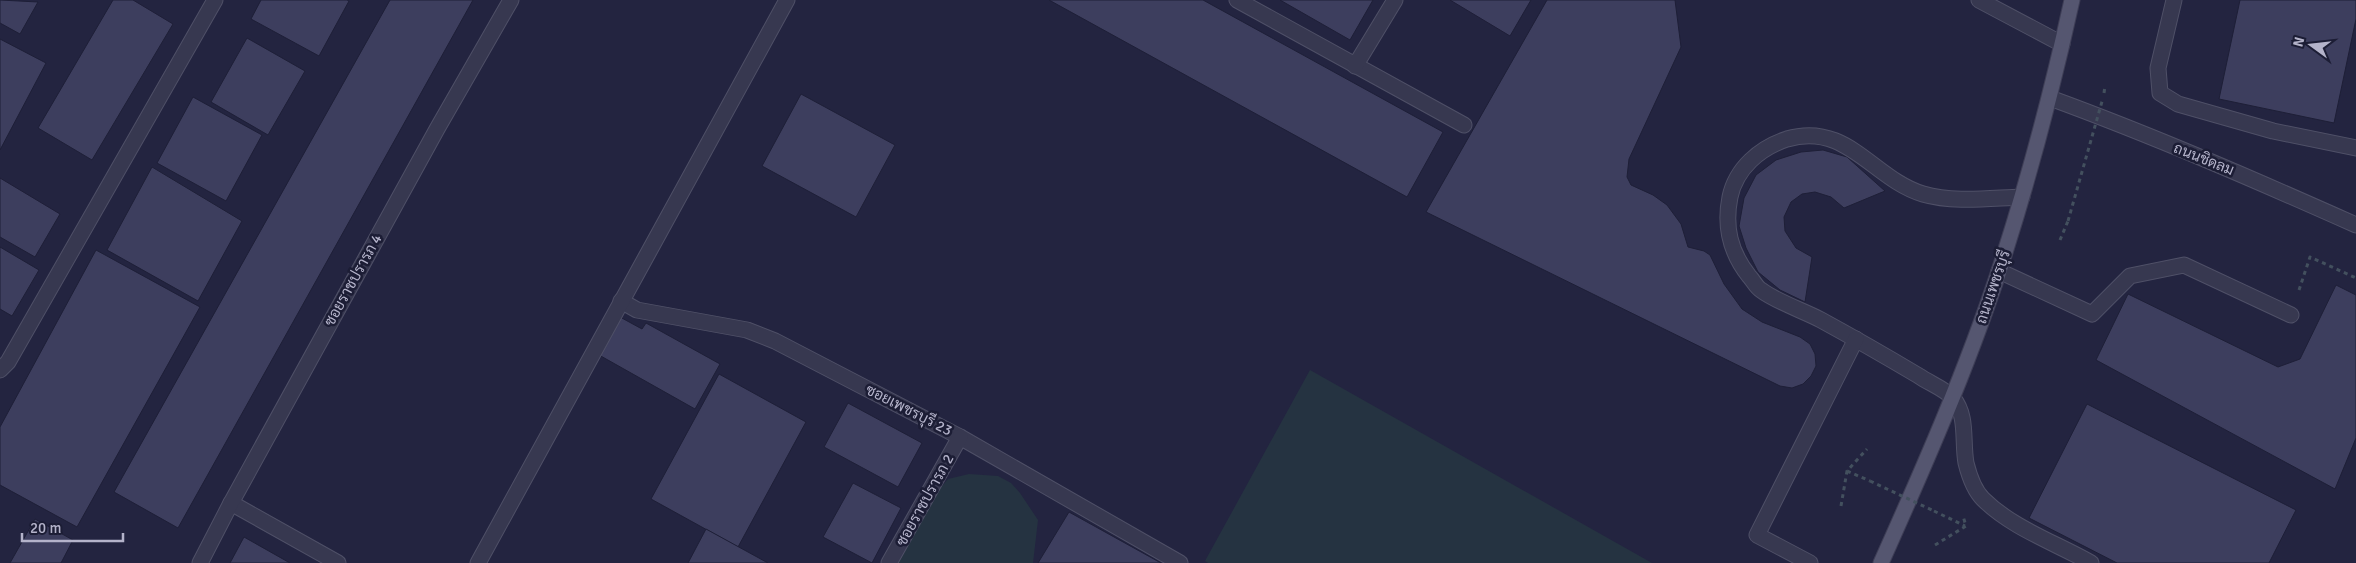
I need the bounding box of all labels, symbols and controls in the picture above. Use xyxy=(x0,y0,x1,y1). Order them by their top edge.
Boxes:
north arrow xyxy=(2286,20,2336,70)
text: N xyxy=(2289,35,2308,49)
street label: ถนนชิดลม xyxy=(2171,139,2237,179)
street label: ซอยราชปรารภ 4 xyxy=(320,231,386,329)
street label: ถนนเพชรบุรี xyxy=(1971,248,2016,327)
street label: ซอยเพชรบุรี 23 xyxy=(862,380,956,441)
street label: ซอยราชปรารภ 2 xyxy=(892,451,958,549)
scale bar xyxy=(22,510,124,542)
text: 20 m xyxy=(30,519,61,537)

